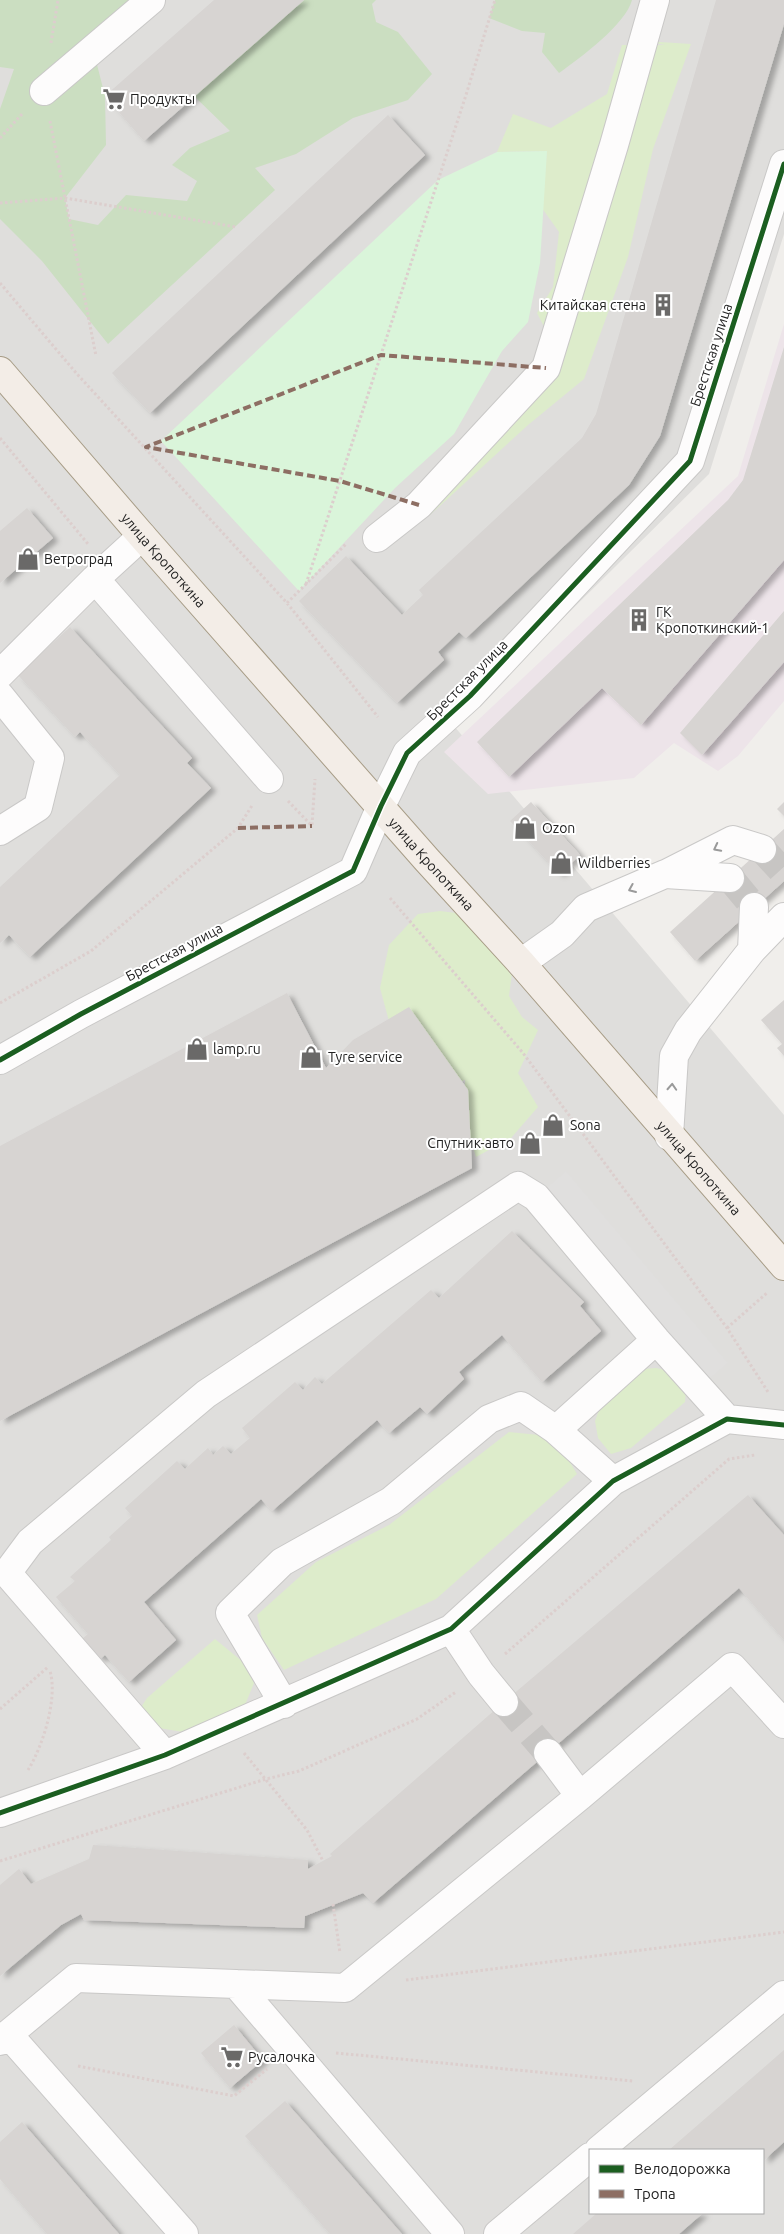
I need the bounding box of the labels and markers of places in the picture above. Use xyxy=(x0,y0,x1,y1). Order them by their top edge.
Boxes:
supermarket icon: Продукты xyxy=(101,86,127,112)
place label: Продукты xyxy=(130,91,195,107)
building icon: Китайская стена xyxy=(650,292,676,318)
place label: Китайская стена xyxy=(540,297,646,313)
shop icon: Ветроград xyxy=(15,546,41,572)
place label: Ветроград xyxy=(44,551,112,567)
place label: ГК Кропоткинский-1 xyxy=(656,604,769,636)
building icon: ГК Кропоткинский-1 xyxy=(626,607,652,633)
shop icon: Ozon xyxy=(512,815,538,841)
place label: Ozon xyxy=(542,820,575,836)
shop icon: Wildberries xyxy=(548,850,574,876)
place label: Wildberries xyxy=(578,855,650,871)
shop icon: lamp.ru xyxy=(184,1036,210,1062)
place label: lamp.ru xyxy=(213,1041,261,1057)
shop icon: Tyre service xyxy=(298,1044,324,1070)
place label: Tyre service xyxy=(328,1049,402,1065)
shop icon: Sona xyxy=(540,1112,566,1138)
place label: Sona xyxy=(570,1117,601,1133)
shop icon: Спутник-авто xyxy=(517,1130,543,1156)
place label: Спутник-авто xyxy=(427,1135,514,1151)
supermarket icon: Русалочка xyxy=(219,2044,245,2070)
place label: Русалочка xyxy=(248,2049,315,2065)

